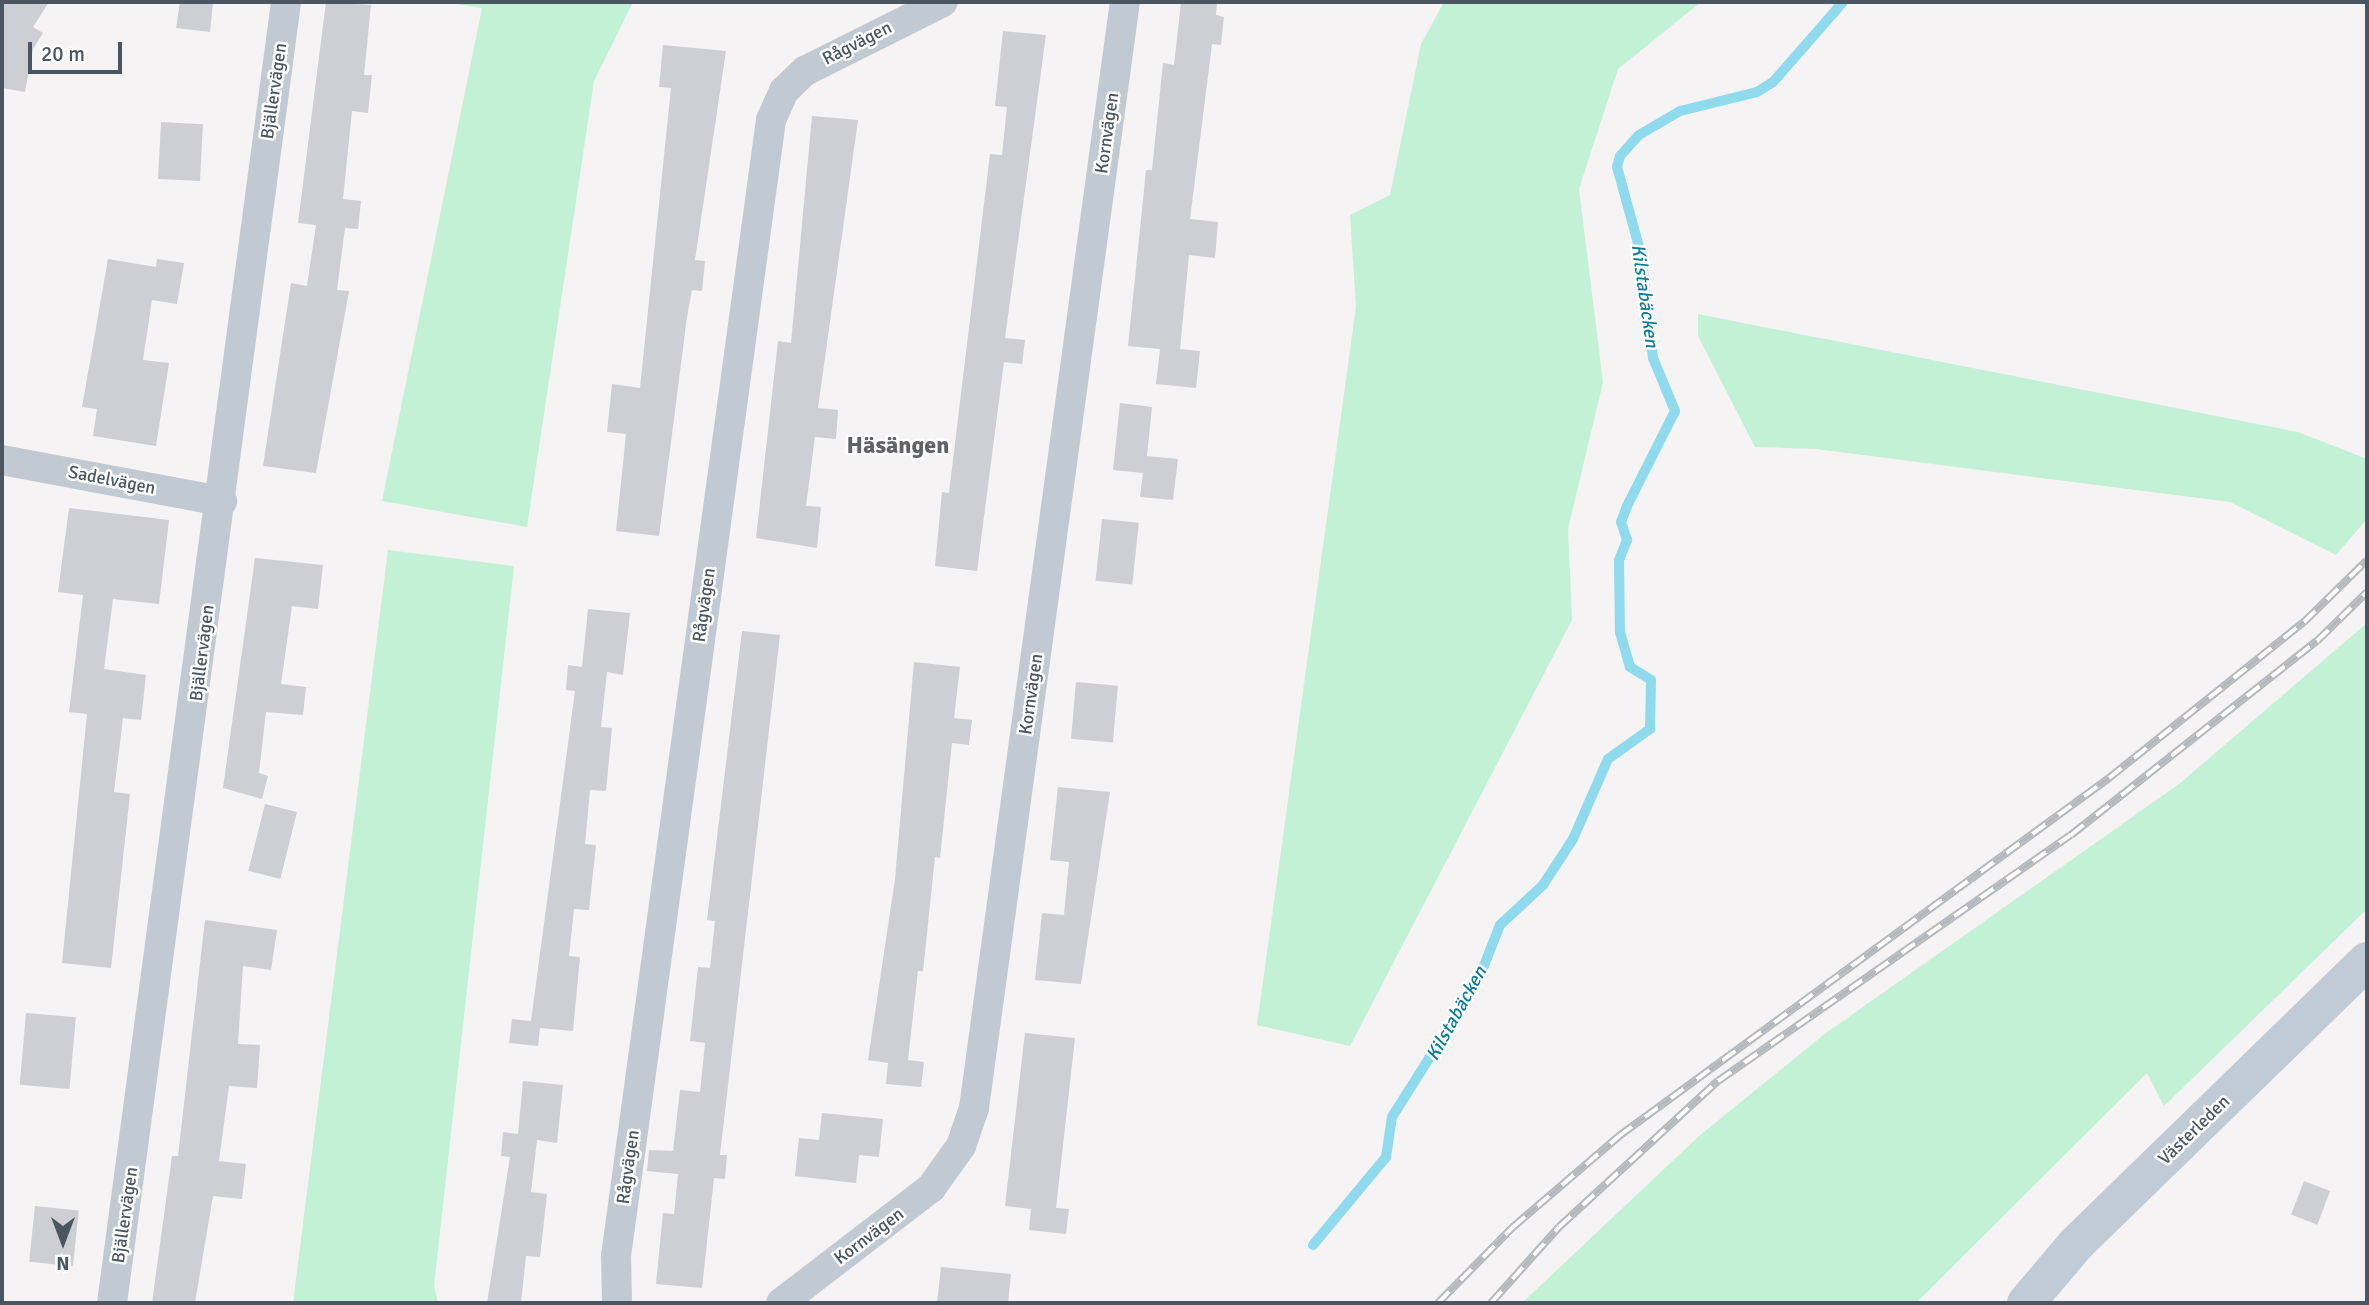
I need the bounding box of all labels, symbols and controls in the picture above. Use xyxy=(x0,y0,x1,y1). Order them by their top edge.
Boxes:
street label: Rågvägen xyxy=(819,16,895,70)
scale bar xyxy=(32,28,126,72)
text: 20 m xyxy=(41,41,85,67)
street label: Bjällervägen xyxy=(257,42,291,140)
street label: Kornvägen xyxy=(1091,91,1123,175)
water label: Kilstabäcken xyxy=(1625,243,1663,349)
district label: Häsängen xyxy=(847,432,949,460)
street label: Sadelvägen xyxy=(67,461,157,499)
street label: Rågvägen xyxy=(688,566,720,644)
street label: Bjällervägen xyxy=(185,604,219,702)
street label: Kornvägen xyxy=(1015,652,1047,736)
water label: Kilstabäcken xyxy=(1422,963,1492,1065)
street label: Västerleden xyxy=(2154,1091,2234,1169)
street label: Rågvägen xyxy=(612,1128,644,1206)
street label: Bjällervägen xyxy=(108,1166,142,1264)
street label: Kornvägen xyxy=(830,1203,908,1269)
north arrow xyxy=(28,1207,98,1277)
text: N xyxy=(56,1251,70,1275)

